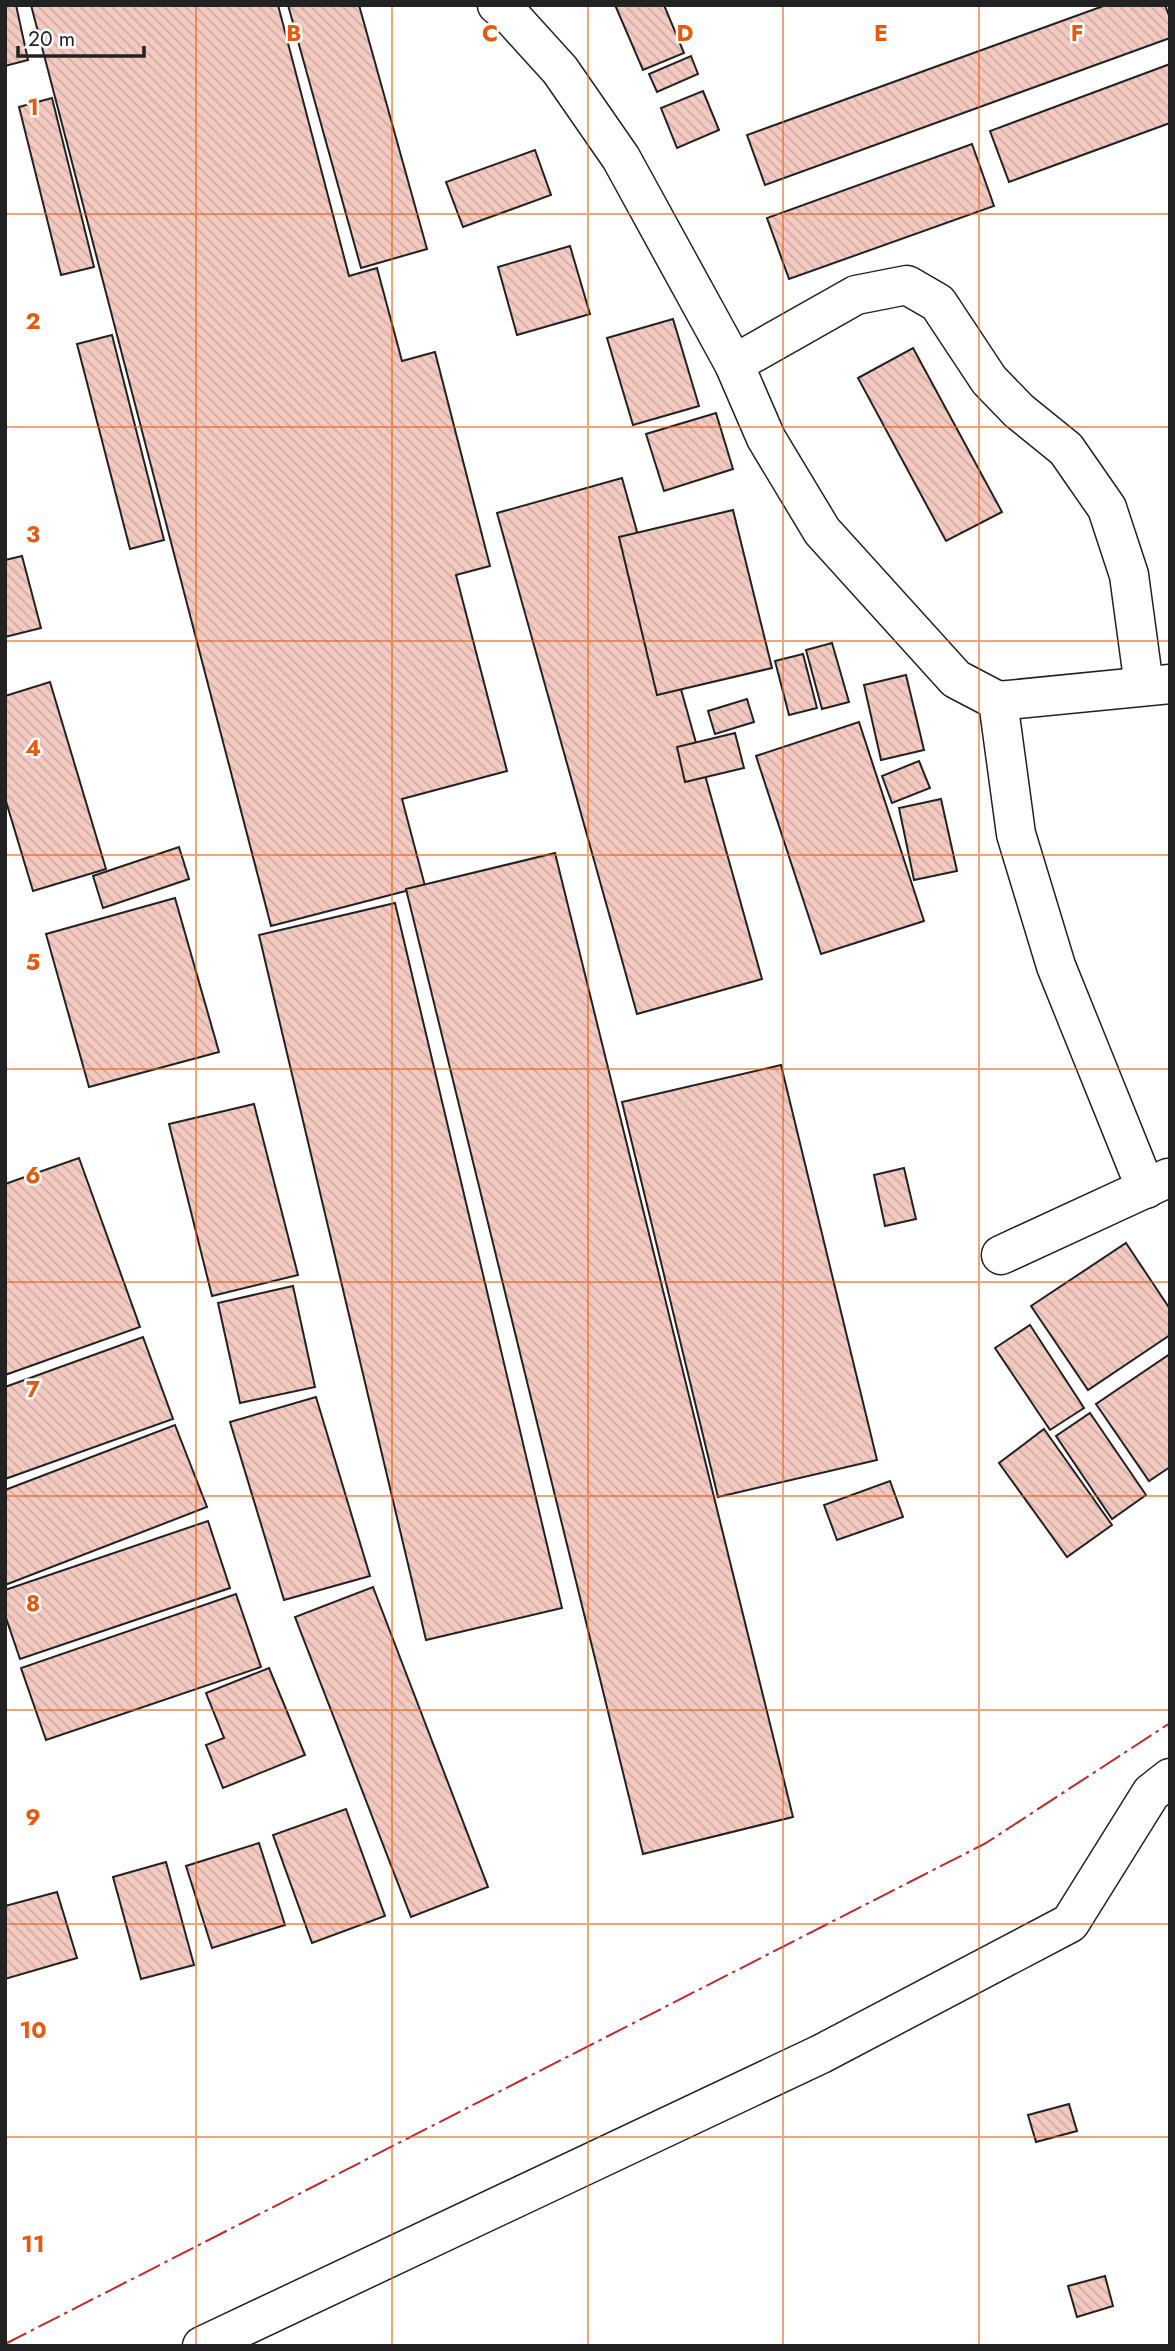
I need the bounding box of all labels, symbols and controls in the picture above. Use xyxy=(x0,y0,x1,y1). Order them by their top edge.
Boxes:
scale bar xyxy=(18,14,144,58)
text: B xyxy=(286,16,302,50)
text: C xyxy=(482,16,498,50)
text: D xyxy=(677,16,694,50)
text: E xyxy=(874,16,888,50)
text: F xyxy=(1071,16,1083,50)
text: 20 m xyxy=(28,24,75,54)
text: 1 xyxy=(27,90,39,124)
text: 2 xyxy=(25,304,41,338)
text: 3 xyxy=(26,517,40,551)
text: 4 xyxy=(25,731,41,765)
text: 5 xyxy=(26,945,40,979)
text: 6 xyxy=(25,1158,41,1192)
text: 7 xyxy=(26,1372,40,1406)
text: 8 xyxy=(26,1586,40,1620)
text: 9 xyxy=(25,1800,41,1834)
text: 10 xyxy=(20,2013,46,2047)
text: 11 xyxy=(21,2227,45,2261)

